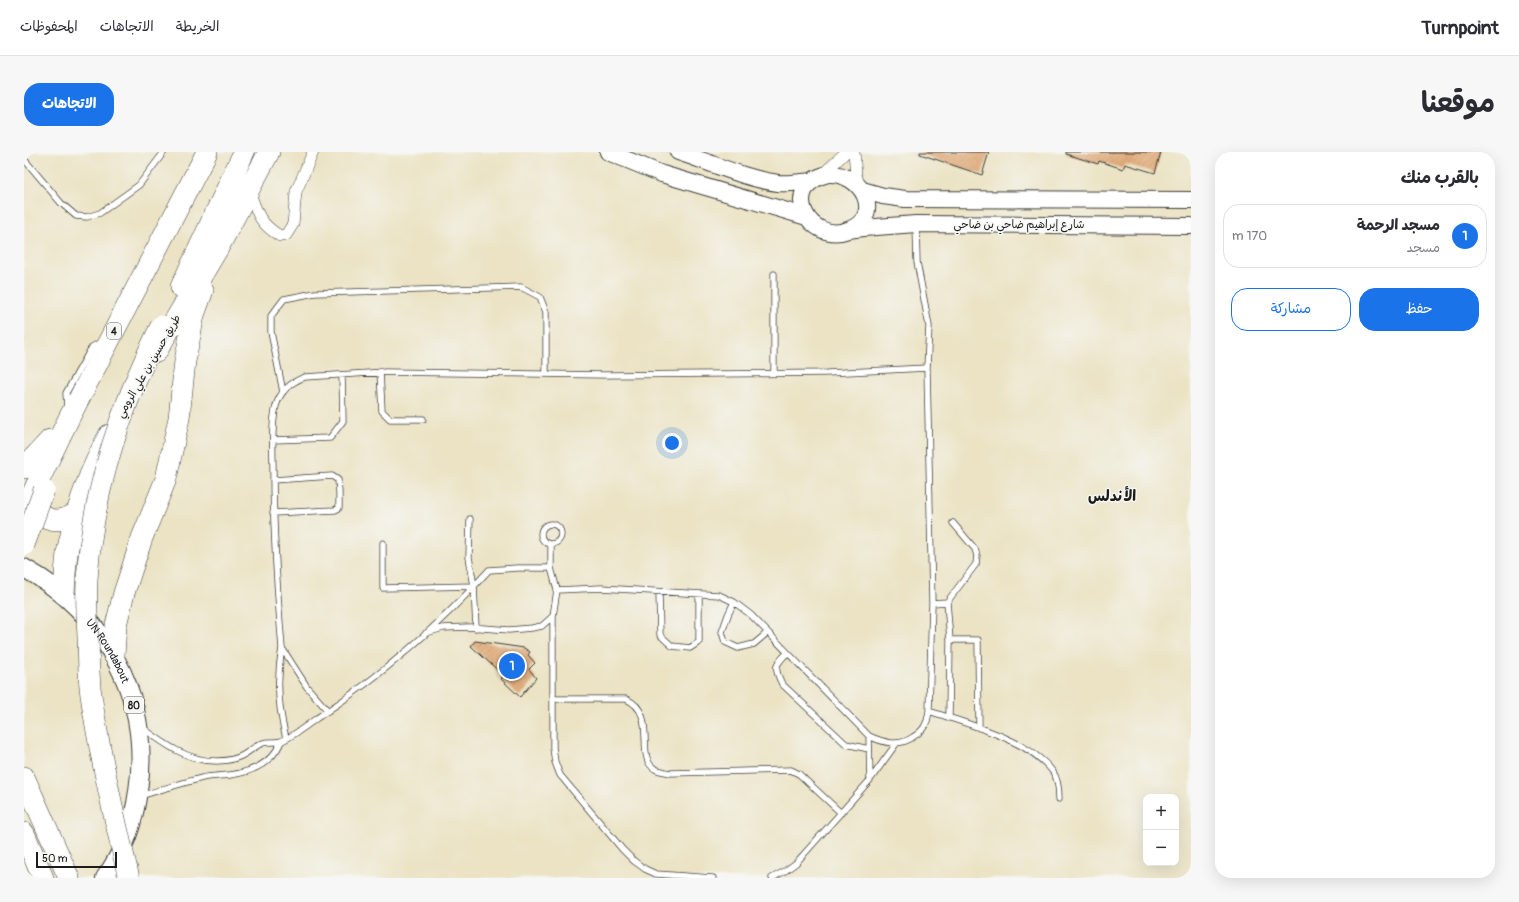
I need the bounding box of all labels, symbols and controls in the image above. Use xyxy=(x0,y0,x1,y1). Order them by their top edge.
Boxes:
text: Turnpoint xyxy=(1421,16,1499,40)
text: المحفوظات xyxy=(20,18,78,35)
text: الاتجاهات xyxy=(100,18,154,35)
text: الخريطة xyxy=(176,18,219,35)
button: الاتجاهات xyxy=(24,83,114,126)
text: موقعنا xyxy=(1421,86,1495,121)
text: بالقرب منك xyxy=(1401,167,1479,188)
text: مسجد الرحمة xyxy=(1357,216,1440,235)
street label: شارع إبراهيم ضاحي بن ضاحي xyxy=(954,218,1084,235)
text: 170 m xyxy=(1232,228,1267,244)
text: 1 xyxy=(1462,228,1468,244)
text: مسجد xyxy=(1407,240,1440,256)
button: مشاركة xyxy=(1231,288,1351,331)
button: حفظ xyxy=(1359,288,1479,331)
street label: طريق حسين بن علي الرومي xyxy=(114,312,187,422)
road number: 4 xyxy=(107,323,121,339)
your location xyxy=(662,433,682,453)
district label: الأندلس xyxy=(1088,485,1136,506)
street label: UN Roundabout xyxy=(83,616,132,686)
pin: 1 xyxy=(499,651,525,681)
road number: 80 xyxy=(124,697,144,713)
map controls xyxy=(1143,794,1179,866)
button: + xyxy=(1143,794,1179,830)
button: − xyxy=(1143,830,1179,866)
scale bar xyxy=(36,850,117,869)
text: 50 m xyxy=(42,852,68,865)

